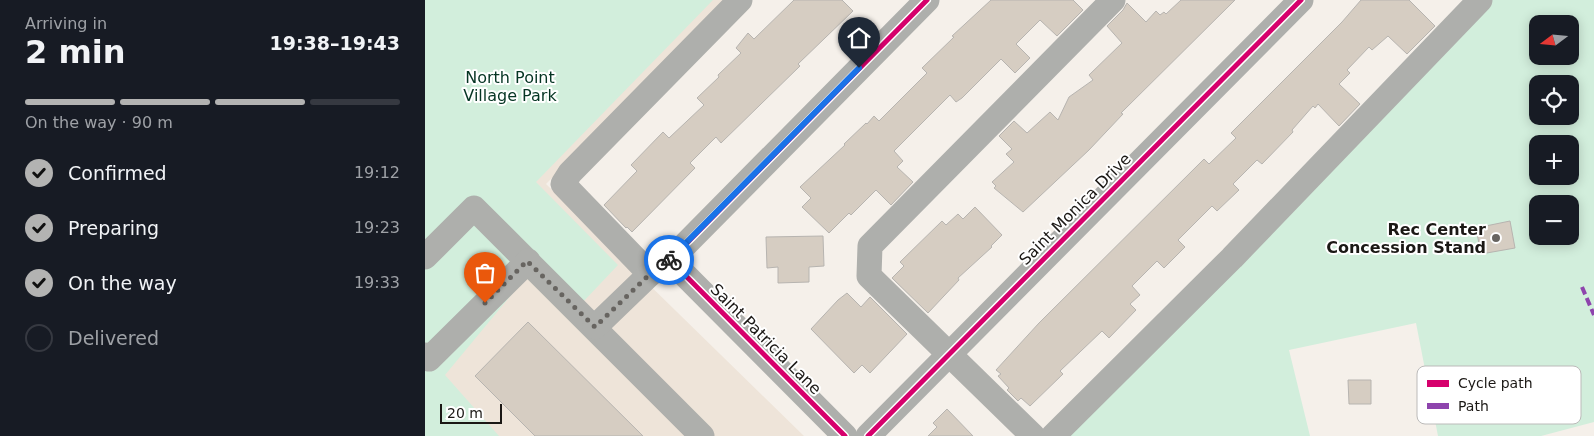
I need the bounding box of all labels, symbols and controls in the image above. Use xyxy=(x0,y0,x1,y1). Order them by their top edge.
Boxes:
text: Arriving in xyxy=(25,14,107,33)
north arrow xyxy=(1529,15,1579,65)
map controls xyxy=(1529,15,1579,245)
pin xyxy=(838,17,880,68)
icon: home xyxy=(845,24,873,52)
text: 19:38–19:43 xyxy=(270,32,400,54)
text: 2 min xyxy=(25,33,126,71)
park label: North Point Village Park xyxy=(463,68,557,105)
button: locate xyxy=(1529,75,1579,125)
text: On the way · 90 m xyxy=(25,113,173,132)
button: + xyxy=(1529,135,1579,185)
street label: Saint Monica Drive xyxy=(1015,149,1135,269)
icon: check xyxy=(25,159,53,187)
text: Confirmed xyxy=(68,162,167,184)
text: 19:12 xyxy=(354,163,400,182)
button: − xyxy=(1529,195,1579,245)
icon: check xyxy=(25,214,53,242)
text: Preparing xyxy=(68,217,159,239)
text: 19:23 xyxy=(354,218,400,237)
place label: Rec Center Concession Stand xyxy=(1326,220,1486,257)
marker: Rec Center Concession Stand xyxy=(1490,232,1502,244)
courier xyxy=(644,235,694,285)
icon: bike xyxy=(655,246,683,274)
pin xyxy=(464,252,506,303)
icon: bag xyxy=(471,259,499,287)
icon: check xyxy=(25,269,53,297)
text: On the way xyxy=(68,272,177,294)
text: 19:33 xyxy=(354,273,400,292)
street label: Saint Patricia Lane xyxy=(707,280,825,398)
text: Delivered xyxy=(68,327,159,349)
legend xyxy=(1417,366,1581,424)
text: Cycle path xyxy=(1458,375,1533,391)
text: Path xyxy=(1458,398,1489,414)
scale bar xyxy=(440,401,503,424)
text: 20 m xyxy=(447,405,483,421)

